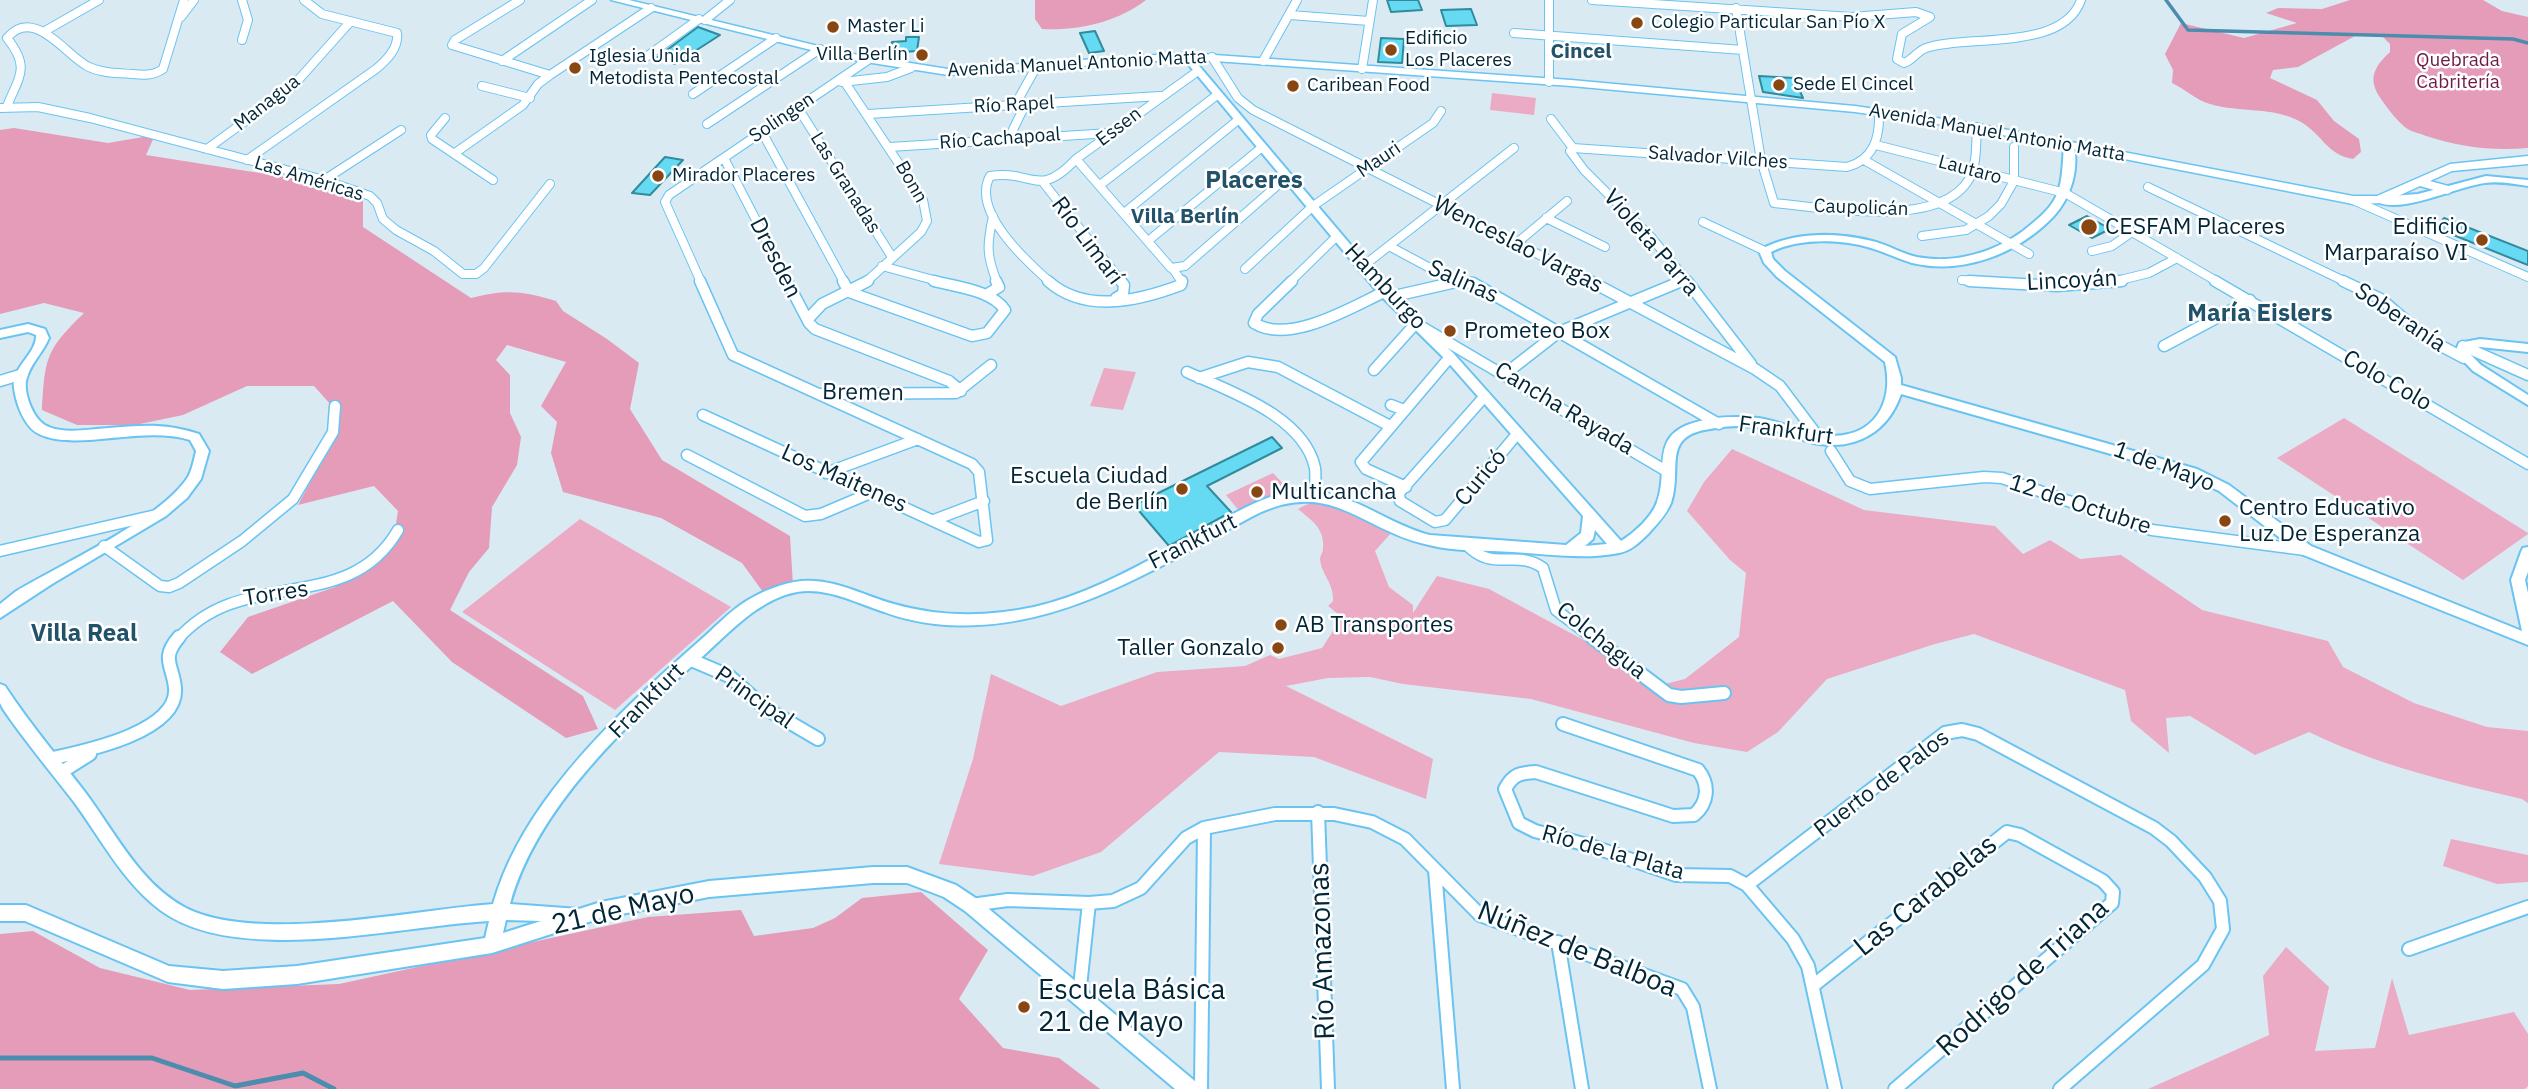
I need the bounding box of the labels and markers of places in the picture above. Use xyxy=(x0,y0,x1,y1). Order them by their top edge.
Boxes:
place label: Colegio Particular San Pío X xyxy=(1651,12,1885,34)
marker: Colegio Particular San Pío X xyxy=(1629,15,1645,31)
place label: Master Li xyxy=(847,16,924,38)
marker: Master Li xyxy=(825,19,841,35)
place label: Edificio Los Placeres xyxy=(1405,28,1512,72)
marker: Edificio Los Placeres xyxy=(1383,42,1399,58)
place label: Villa Berlín xyxy=(816,44,908,66)
place label: Iglesia Unida Metodista Pentecostal xyxy=(589,46,779,90)
marker: Villa Berlín xyxy=(914,47,930,63)
marker: Iglesia Unida Metodista Pentecostal xyxy=(567,60,583,76)
place label: Sede El Cincel xyxy=(1793,74,1914,96)
place label: Caribean Food xyxy=(1307,75,1430,97)
marker: Sede El Cincel xyxy=(1771,77,1787,93)
marker: Caribean Food xyxy=(1285,78,1301,94)
place label: Mirador Placeres xyxy=(672,165,816,187)
marker: Mirador Placeres xyxy=(650,168,666,184)
place label: CESFAM Placeres xyxy=(2105,213,2285,241)
place label: Edificio Marparaíso VI xyxy=(2324,213,2468,267)
marker: CESFAM Placeres xyxy=(2079,217,2099,237)
marker: Edificio Marparaíso VI xyxy=(2474,232,2490,248)
place label: Prometeo Box xyxy=(1464,317,1610,345)
marker: Prometeo Box xyxy=(1442,323,1458,339)
place label: Escuela Ciudad de Berlín xyxy=(1010,462,1168,516)
place label: Multicancha xyxy=(1271,478,1397,506)
marker: Escuela Ciudad de Berlín xyxy=(1174,481,1190,497)
marker: Multicancha xyxy=(1249,484,1265,500)
place label: Centro Educativo Luz De Esperanza xyxy=(2239,494,2420,548)
marker: Centro Educativo Luz De Esperanza xyxy=(2217,513,2233,529)
place label: AB Transportes xyxy=(1295,611,1454,639)
marker: AB Transportes xyxy=(1273,617,1289,633)
place label: Taller Gonzalo xyxy=(1117,634,1264,662)
marker: Taller Gonzalo xyxy=(1270,640,1286,656)
place label: Escuela Básica 21 de Mayo xyxy=(1038,974,1225,1040)
marker: Escuela Básica 21 de Mayo xyxy=(1016,999,1032,1015)

